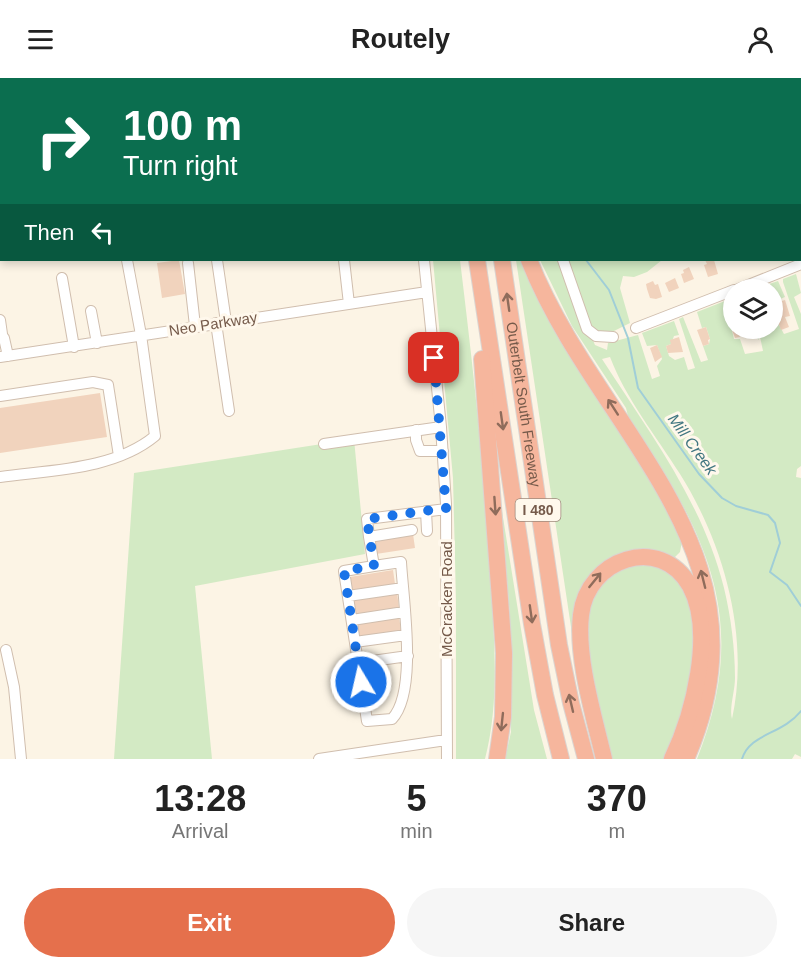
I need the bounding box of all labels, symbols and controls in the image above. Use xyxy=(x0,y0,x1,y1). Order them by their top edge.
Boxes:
icon: menu xyxy=(24,23,57,56)
icon: person xyxy=(744,23,777,56)
text: Routely xyxy=(351,24,450,54)
icon: right xyxy=(24,102,102,180)
text: 100 m xyxy=(123,102,242,149)
text: Turn right xyxy=(123,151,238,181)
icon: left xyxy=(86,216,119,249)
text: Then xyxy=(24,220,74,245)
map controls xyxy=(723,279,783,339)
button: layers xyxy=(723,279,783,339)
one-way arrow xyxy=(502,293,513,313)
street label: Neo Parkway xyxy=(168,308,259,339)
street label: Outerbelt South Freeway xyxy=(503,321,545,489)
pin xyxy=(408,332,459,383)
icon: arrive xyxy=(417,341,450,374)
one-way arrow xyxy=(607,399,619,416)
one-way arrow xyxy=(497,411,508,430)
water label: Mill Creek xyxy=(665,411,721,479)
one-way arrow xyxy=(489,496,500,516)
road number: I 480 xyxy=(516,499,560,521)
street label: McCracken Road xyxy=(438,541,455,657)
one-way arrow xyxy=(697,570,709,589)
one-way arrow xyxy=(589,573,602,589)
one-way arrow xyxy=(525,604,536,623)
position arrow xyxy=(329,650,393,714)
one-way arrow xyxy=(565,693,576,713)
one-way arrow xyxy=(496,711,507,731)
text: 13:28 xyxy=(154,778,246,819)
text: 5 xyxy=(406,778,426,819)
text: 370 xyxy=(587,778,647,819)
text: Arrival xyxy=(172,820,229,842)
text: min xyxy=(400,820,433,842)
text: m xyxy=(608,820,625,842)
button: Exit xyxy=(24,888,395,957)
button: Share xyxy=(407,888,777,957)

